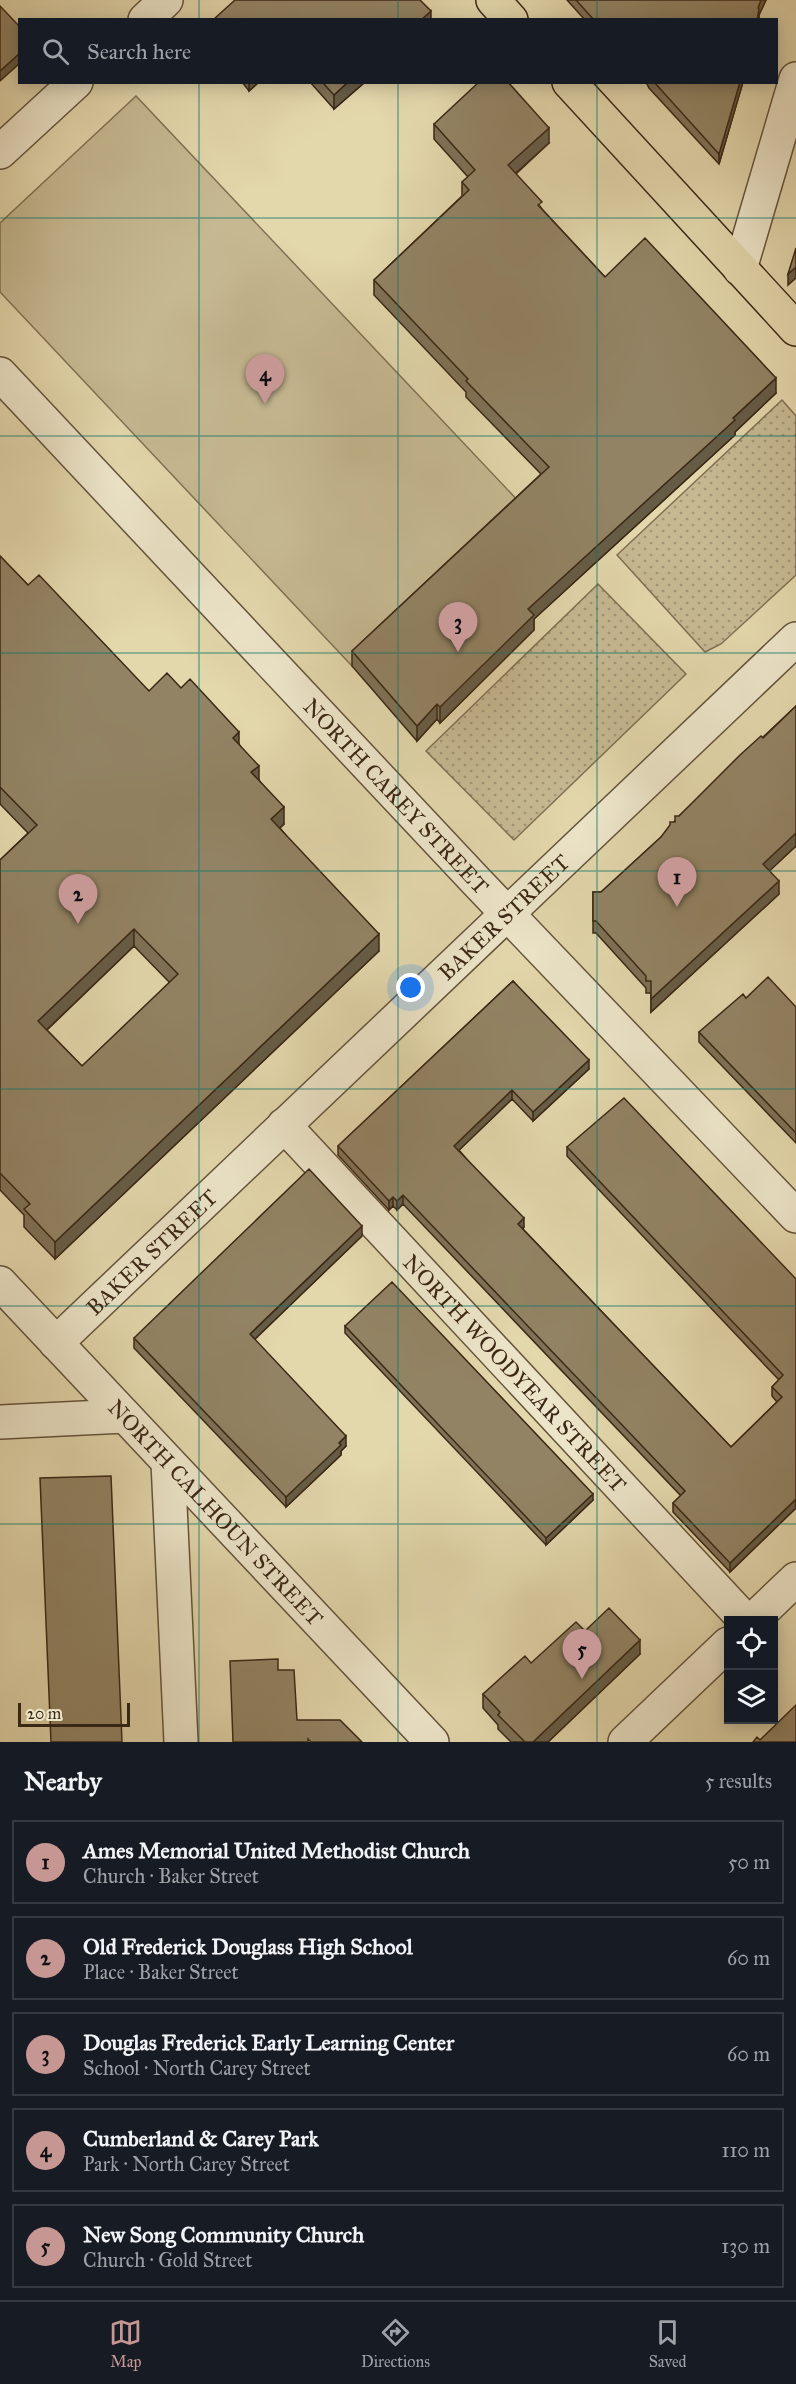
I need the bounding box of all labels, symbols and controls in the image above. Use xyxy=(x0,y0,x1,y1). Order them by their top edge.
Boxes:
search box xyxy=(18,18,778,84)
icon: search xyxy=(39,35,72,68)
text: Search here xyxy=(87,38,191,65)
pin: 4 xyxy=(246,354,284,404)
pin: 3 xyxy=(438,602,478,652)
street label: NORTH CAREY STREET xyxy=(298,693,495,900)
street label: BAKER STREET xyxy=(433,848,575,986)
pin: 1 xyxy=(658,858,696,907)
pin: 2 xyxy=(58,874,98,924)
your location xyxy=(396,973,425,1002)
street label: BAKER STREET xyxy=(80,1183,223,1321)
street label: NORTH WOODYEAR STREET xyxy=(398,1249,632,1498)
street label: NORTH CALHOUN STREET xyxy=(103,1393,329,1631)
map controls xyxy=(724,1616,778,1724)
button: locate xyxy=(724,1616,778,1670)
pin: 5 xyxy=(562,1630,602,1679)
button: layers xyxy=(724,1670,778,1724)
scale bar xyxy=(18,1700,130,1728)
text: 20 m xyxy=(27,1704,61,1723)
text: Nearby xyxy=(24,1765,102,1797)
text: 5 results xyxy=(705,1769,772,1793)
text: Ames Memorial United Methodist Church xyxy=(83,1837,470,1864)
text: 1 xyxy=(42,1850,49,1874)
text: 50 m xyxy=(728,1850,770,1874)
text: Church · Baker Street xyxy=(83,1864,259,1888)
text: Old Frederick Douglass High School xyxy=(83,1933,413,1960)
text: 2 xyxy=(41,1946,50,1970)
text: 60 m xyxy=(727,1946,770,1970)
text: Place · Baker Street xyxy=(83,1960,239,1984)
text: Douglas Frederick Early Learning Center xyxy=(83,2029,454,2056)
text: 3 xyxy=(42,2042,50,2066)
text: 60 m xyxy=(727,2042,770,2066)
text: School · North Carey Street xyxy=(83,2056,311,2080)
text: Cumberland & Carey Park xyxy=(83,2125,319,2152)
text: 4 xyxy=(40,2138,51,2162)
text: 110 m xyxy=(722,2138,770,2162)
text: Park · North Carey Street xyxy=(83,2152,290,2176)
text: New Song Community Church xyxy=(83,2221,364,2248)
text: 5 xyxy=(41,2234,50,2258)
text: 130 m xyxy=(721,2234,770,2258)
text: Church · Gold Street xyxy=(83,2248,252,2272)
tab: Map xyxy=(109,2316,142,2371)
tab: Directions xyxy=(361,2316,430,2371)
tab: Saved xyxy=(649,2316,687,2371)

